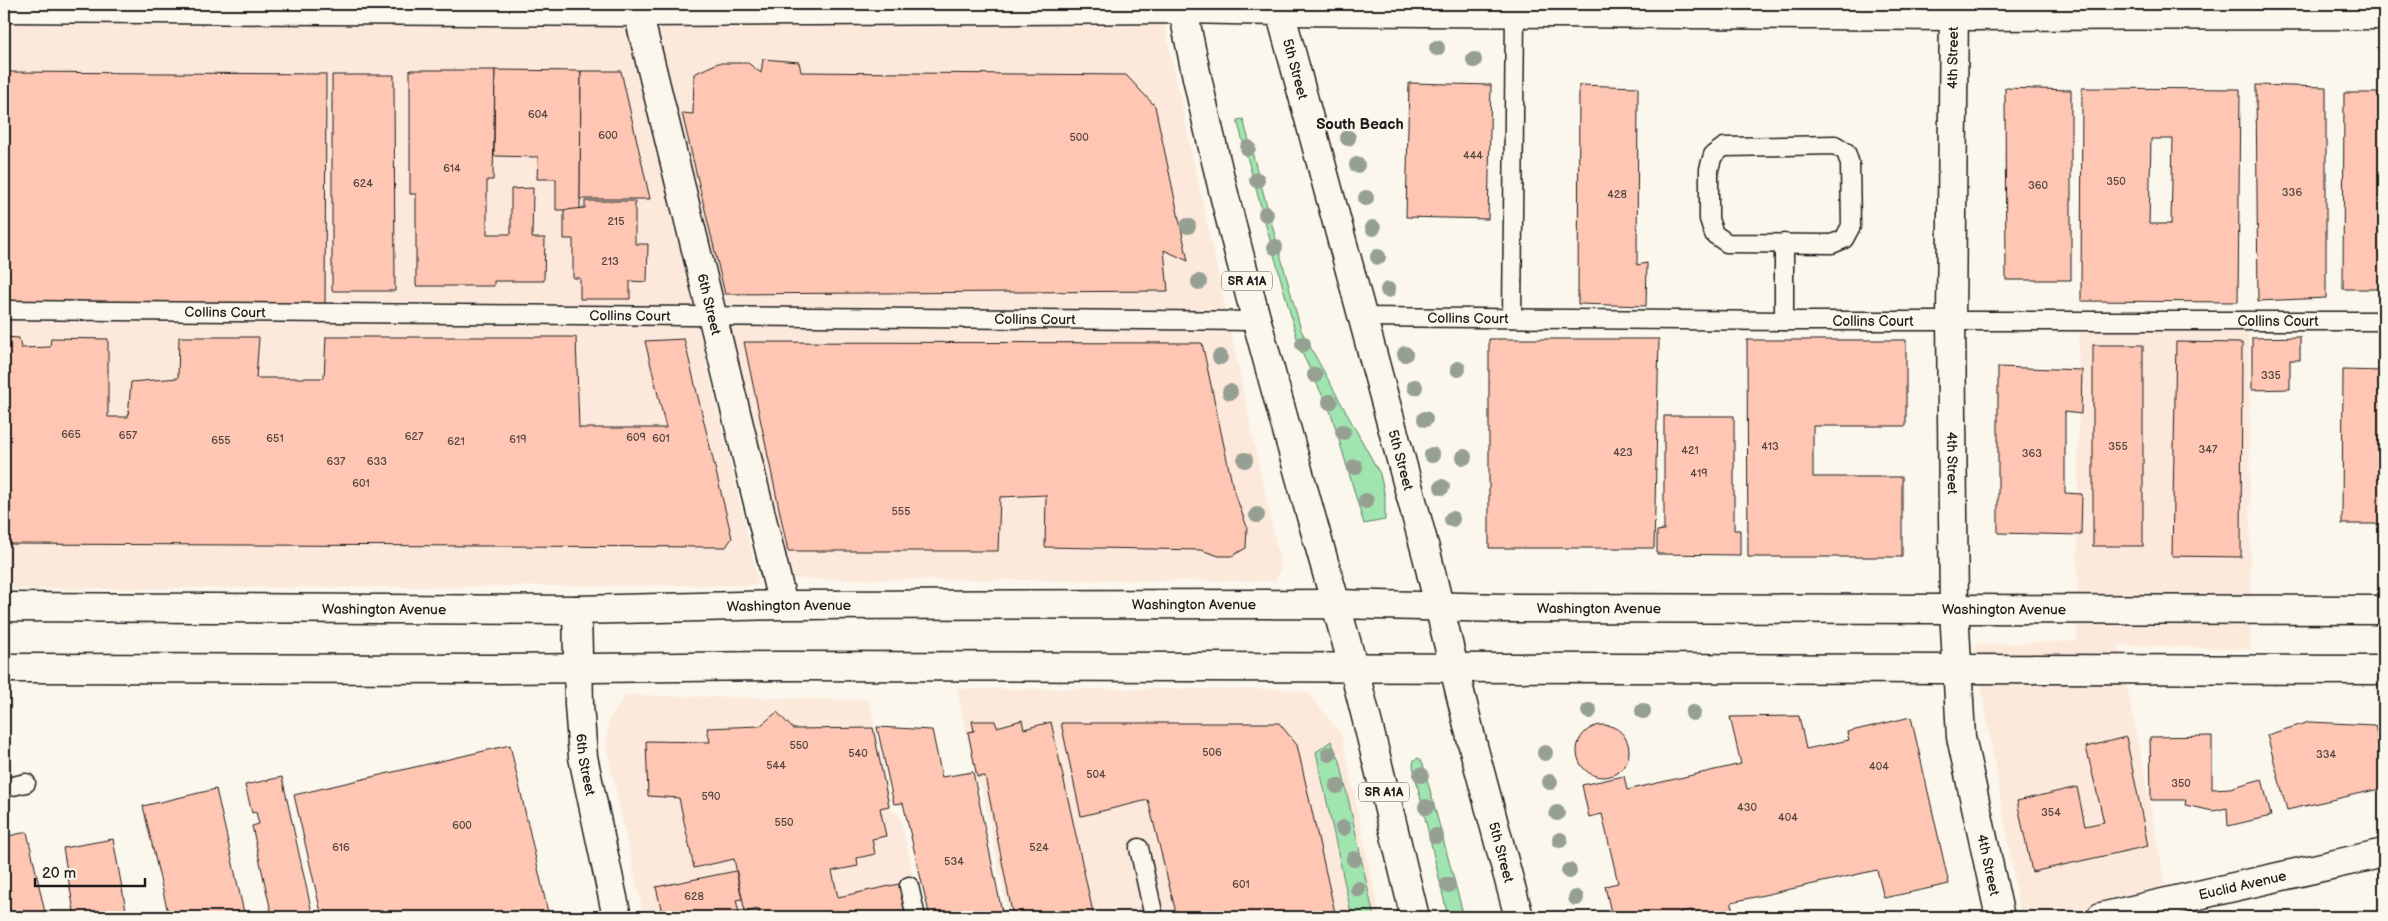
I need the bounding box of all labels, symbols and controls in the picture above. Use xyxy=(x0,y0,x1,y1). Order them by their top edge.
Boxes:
street label: 4th Street xyxy=(1944,26,1962,89)
street label: 5th Street xyxy=(1279,37,1312,102)
house number: 604 xyxy=(528,108,548,121)
district label: South Beach xyxy=(1316,115,1404,134)
house number: 600 xyxy=(598,129,618,142)
house number: 500 xyxy=(1069,131,1089,144)
house number: 444 xyxy=(1463,149,1483,162)
house number: 614 xyxy=(443,162,461,175)
house number: 350 xyxy=(2106,175,2126,188)
house number: 624 xyxy=(353,177,373,190)
house number: 360 xyxy=(2028,179,2049,192)
house number: 336 xyxy=(2282,186,2302,199)
house number: 428 xyxy=(1607,188,1627,201)
house number: 215 xyxy=(608,215,624,228)
house number: 213 xyxy=(601,255,619,268)
street label: 6th Street xyxy=(694,272,725,337)
road number: SR A1A xyxy=(1222,272,1272,290)
street label: Collins Court xyxy=(184,303,266,321)
street label: Collins Court xyxy=(589,307,671,324)
street label: Collins Court xyxy=(1427,309,1509,327)
street label: Collins Court xyxy=(994,310,1076,328)
street label: Collins Court xyxy=(1832,313,1914,330)
street label: Collins Court xyxy=(2237,313,2319,330)
house number: 335 xyxy=(2261,369,2281,382)
house number: 665 xyxy=(61,428,81,441)
street label: 5th Street xyxy=(1385,428,1418,493)
house number: 657 xyxy=(119,429,138,442)
house number: 627 xyxy=(405,430,424,443)
house number: 609 xyxy=(626,431,646,444)
house number: 651 xyxy=(266,432,284,445)
house number: 601 xyxy=(652,432,670,445)
street label: 4th Street xyxy=(1944,432,1961,495)
house number: 619 xyxy=(509,433,527,446)
house number: 655 xyxy=(211,434,231,447)
house number: 621 xyxy=(447,435,465,448)
house number: 413 xyxy=(1761,440,1779,453)
house number: 355 xyxy=(2108,440,2128,453)
house number: 347 xyxy=(2199,443,2218,456)
house number: 421 xyxy=(1681,444,1699,457)
house number: 423 xyxy=(1613,446,1633,459)
house number: 363 xyxy=(2022,447,2042,460)
house number: 637 xyxy=(327,455,346,468)
house number: 633 xyxy=(367,455,387,468)
house number: 419 xyxy=(1690,467,1708,480)
house number: 601 xyxy=(352,477,370,490)
house number: 555 xyxy=(892,505,910,518)
street label: Washington Avenue xyxy=(727,596,851,615)
street label: Washington Avenue xyxy=(1132,596,1256,613)
street label: Washington Avenue xyxy=(322,600,446,618)
street label: Washington Avenue xyxy=(1537,600,1661,617)
street label: Washington Avenue xyxy=(1942,600,2066,618)
street label: 6th Street xyxy=(573,733,600,798)
house number: 550 xyxy=(789,739,809,752)
house number: 506 xyxy=(1202,746,1222,759)
house number: 540 xyxy=(848,747,868,760)
house number: 334 xyxy=(2316,748,2336,761)
house number: 544 xyxy=(766,759,786,772)
house number: 404 xyxy=(1869,760,1889,773)
house number: 504 xyxy=(1086,768,1106,781)
house number: 350 xyxy=(2171,777,2191,790)
road number: SR A1A xyxy=(1359,782,1409,802)
house number: 590 xyxy=(701,790,721,803)
house number: 430 xyxy=(1737,801,1757,814)
house number: 354 xyxy=(2041,806,2061,819)
house number: 404 xyxy=(1778,811,1798,824)
house number: 550 xyxy=(774,816,794,829)
house number: 600 xyxy=(452,819,472,832)
street label: 5th Street xyxy=(1485,820,1518,885)
street label: 4th Street xyxy=(1974,832,2004,898)
house number: 616 xyxy=(332,841,350,854)
house number: 524 xyxy=(1029,841,1049,854)
house number: 534 xyxy=(944,855,964,868)
scale bar xyxy=(35,856,145,888)
text: 20 m xyxy=(42,864,76,883)
street label: Euclid Avenue xyxy=(2197,867,2288,903)
house number: 601 xyxy=(1232,878,1250,891)
house number: 628 xyxy=(684,890,704,903)

